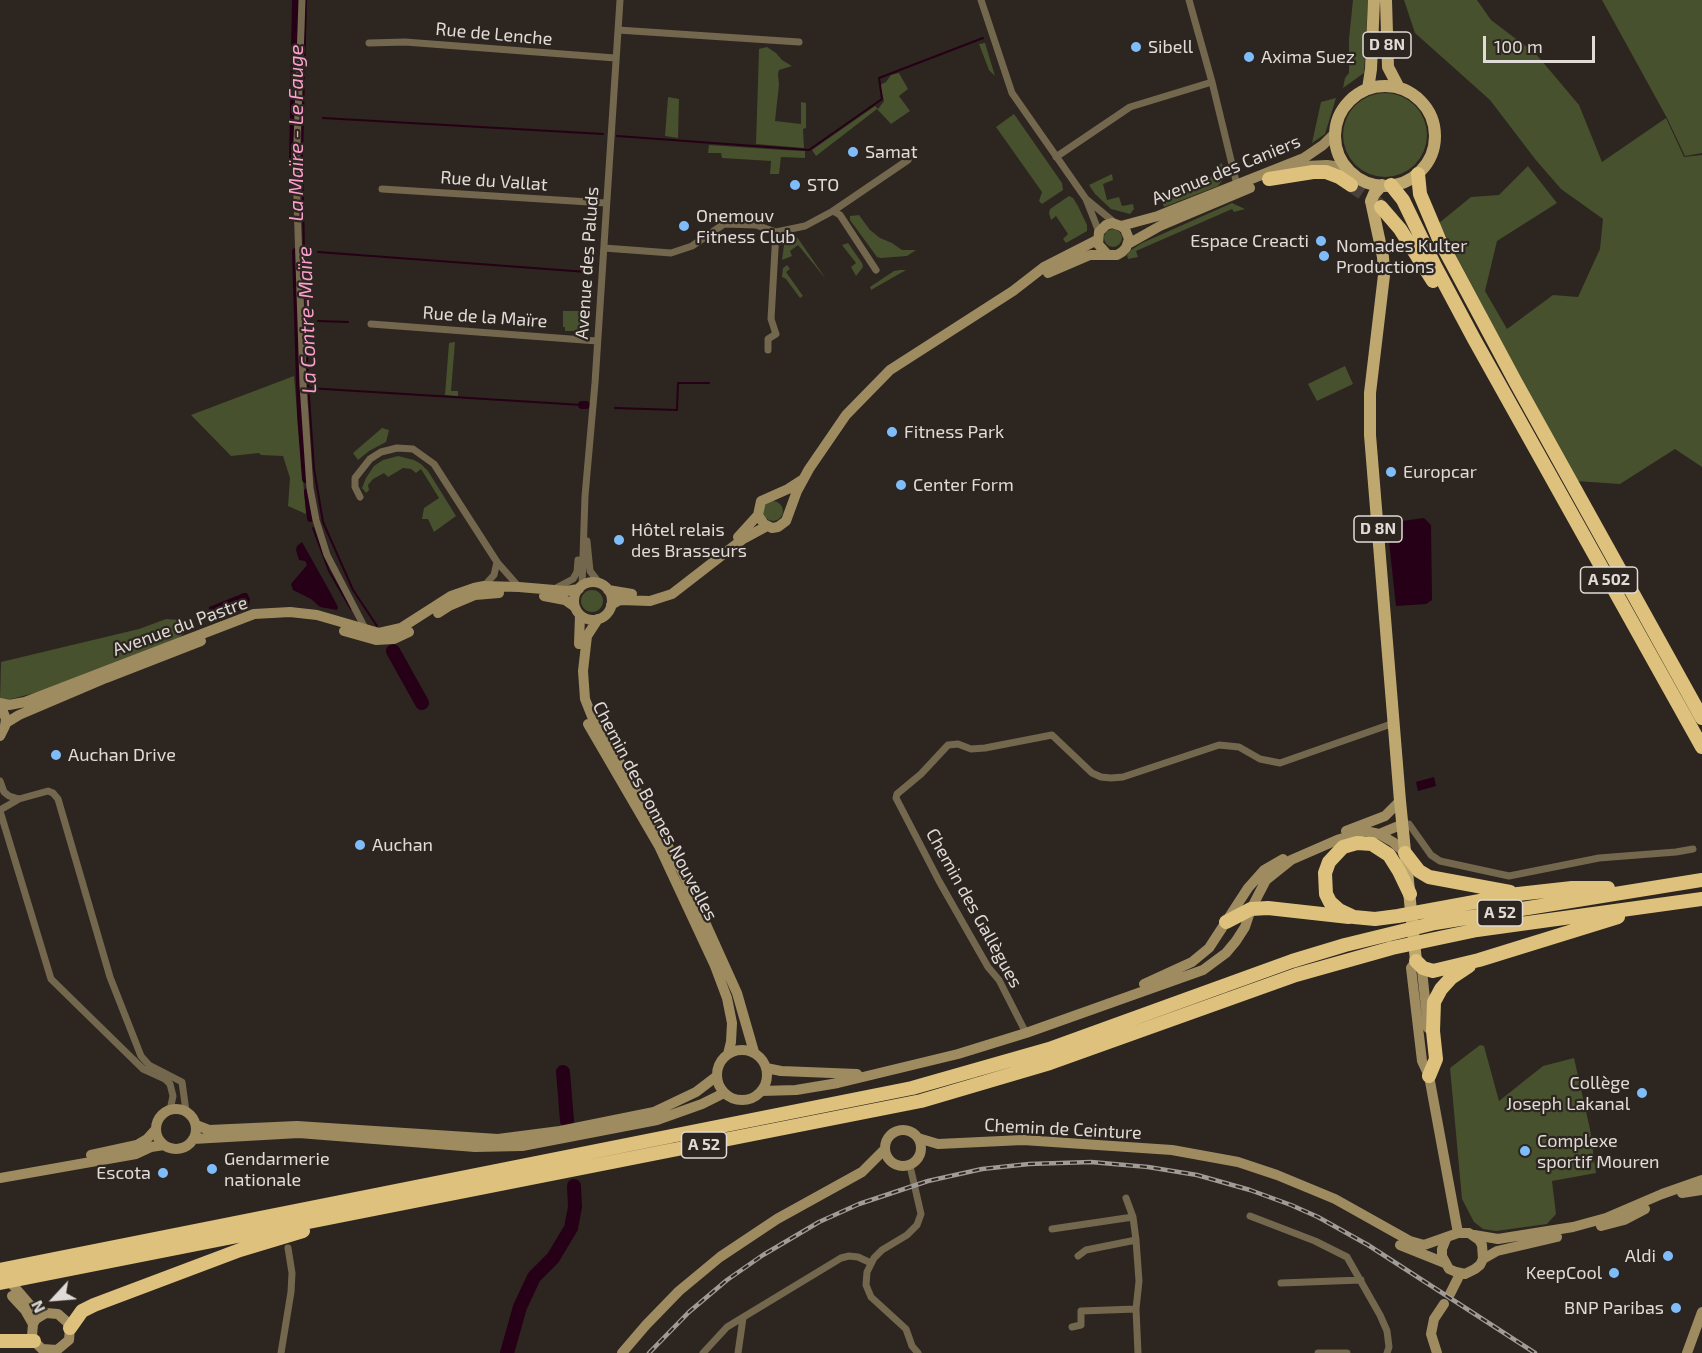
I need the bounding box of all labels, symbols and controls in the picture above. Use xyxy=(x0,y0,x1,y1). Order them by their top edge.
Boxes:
street label: Rue de Lenche xyxy=(435,18,553,50)
scale bar xyxy=(1486,24,1598,62)
road number: D 8N xyxy=(1363,32,1411,58)
text: 100 m xyxy=(1494,35,1543,57)
place label: Sibell xyxy=(1148,36,1193,58)
marker: Sibell xyxy=(1129,40,1143,54)
water label: La Maïre - Le Fauge xyxy=(284,44,308,222)
place label: Axima Suez xyxy=(1261,46,1355,68)
marker: Axima Suez xyxy=(1242,50,1256,64)
street label: Avenue des Caniers xyxy=(1148,130,1304,210)
place label: Samat xyxy=(865,141,917,163)
marker: Samat xyxy=(846,145,860,159)
street label: Rue du Vallat xyxy=(440,166,548,196)
place label: STO xyxy=(807,174,839,196)
marker: STO xyxy=(788,178,802,192)
street label: Avenue des Paluds xyxy=(571,186,603,340)
place label: Onemouv Fitness Club xyxy=(696,205,796,248)
marker: Onemouv Fitness Club xyxy=(677,219,691,233)
place label: Espace Creacti xyxy=(1190,230,1309,252)
marker: Espace Creacti xyxy=(1314,234,1328,248)
place label: Nomades Kulter Productions xyxy=(1336,235,1467,278)
water label: La Contre-Maïre xyxy=(292,246,322,394)
marker: Nomades Kulter Productions xyxy=(1317,249,1331,263)
street label: Rue de la Maïre xyxy=(422,302,548,332)
place label: Fitness Park xyxy=(904,421,1004,443)
marker: Fitness Park xyxy=(885,425,899,439)
place label: Europcar xyxy=(1403,461,1477,483)
marker: Europcar xyxy=(1384,465,1398,479)
place label: Center Form xyxy=(913,474,1014,496)
marker: Center Form xyxy=(894,478,908,492)
road number: D 8N xyxy=(1354,516,1402,542)
place label: Hôtel relais des Brasseurs xyxy=(631,519,747,562)
marker: Hôtel relais des Brasseurs xyxy=(612,533,626,547)
road number: A 502 xyxy=(1580,567,1638,593)
street label: Avenue du Pastre xyxy=(110,592,250,660)
street label: Chemin des Bonnes Nouvelles xyxy=(588,698,722,924)
place label: Auchan Drive xyxy=(68,744,176,766)
marker: Auchan Drive xyxy=(49,748,63,762)
street label: Chemin des Gallègues xyxy=(921,825,1027,991)
place label: Auchan xyxy=(372,834,433,856)
marker: Auchan xyxy=(353,838,367,852)
road number: A 52 xyxy=(1478,900,1522,926)
place label: Collège Joseph Lakanal xyxy=(1506,1072,1630,1114)
marker: Collège Joseph Lakanal xyxy=(1635,1086,1649,1100)
street label: Chemin de Ceinture xyxy=(984,1114,1142,1144)
place label: Complexe sportif Mouren xyxy=(1537,1130,1660,1172)
road number: A 52 xyxy=(682,1132,726,1158)
marker: Complexe sportif Mouren xyxy=(1518,1144,1532,1158)
place label: Gendarmerie nationale xyxy=(224,1148,330,1190)
place label: Escota xyxy=(96,1162,151,1184)
marker: Gendarmerie nationale xyxy=(205,1162,219,1176)
marker: Escota xyxy=(156,1166,170,1180)
place label: Aldi xyxy=(1625,1245,1656,1267)
marker: Aldi xyxy=(1661,1249,1675,1263)
place label: KeepCool xyxy=(1526,1262,1602,1284)
marker: KeepCool xyxy=(1607,1266,1621,1280)
north arrow xyxy=(24,1269,84,1329)
place label: BNP Paribas xyxy=(1564,1297,1664,1319)
text: N xyxy=(26,1298,48,1316)
marker: BNP Paribas xyxy=(1669,1301,1683,1315)

